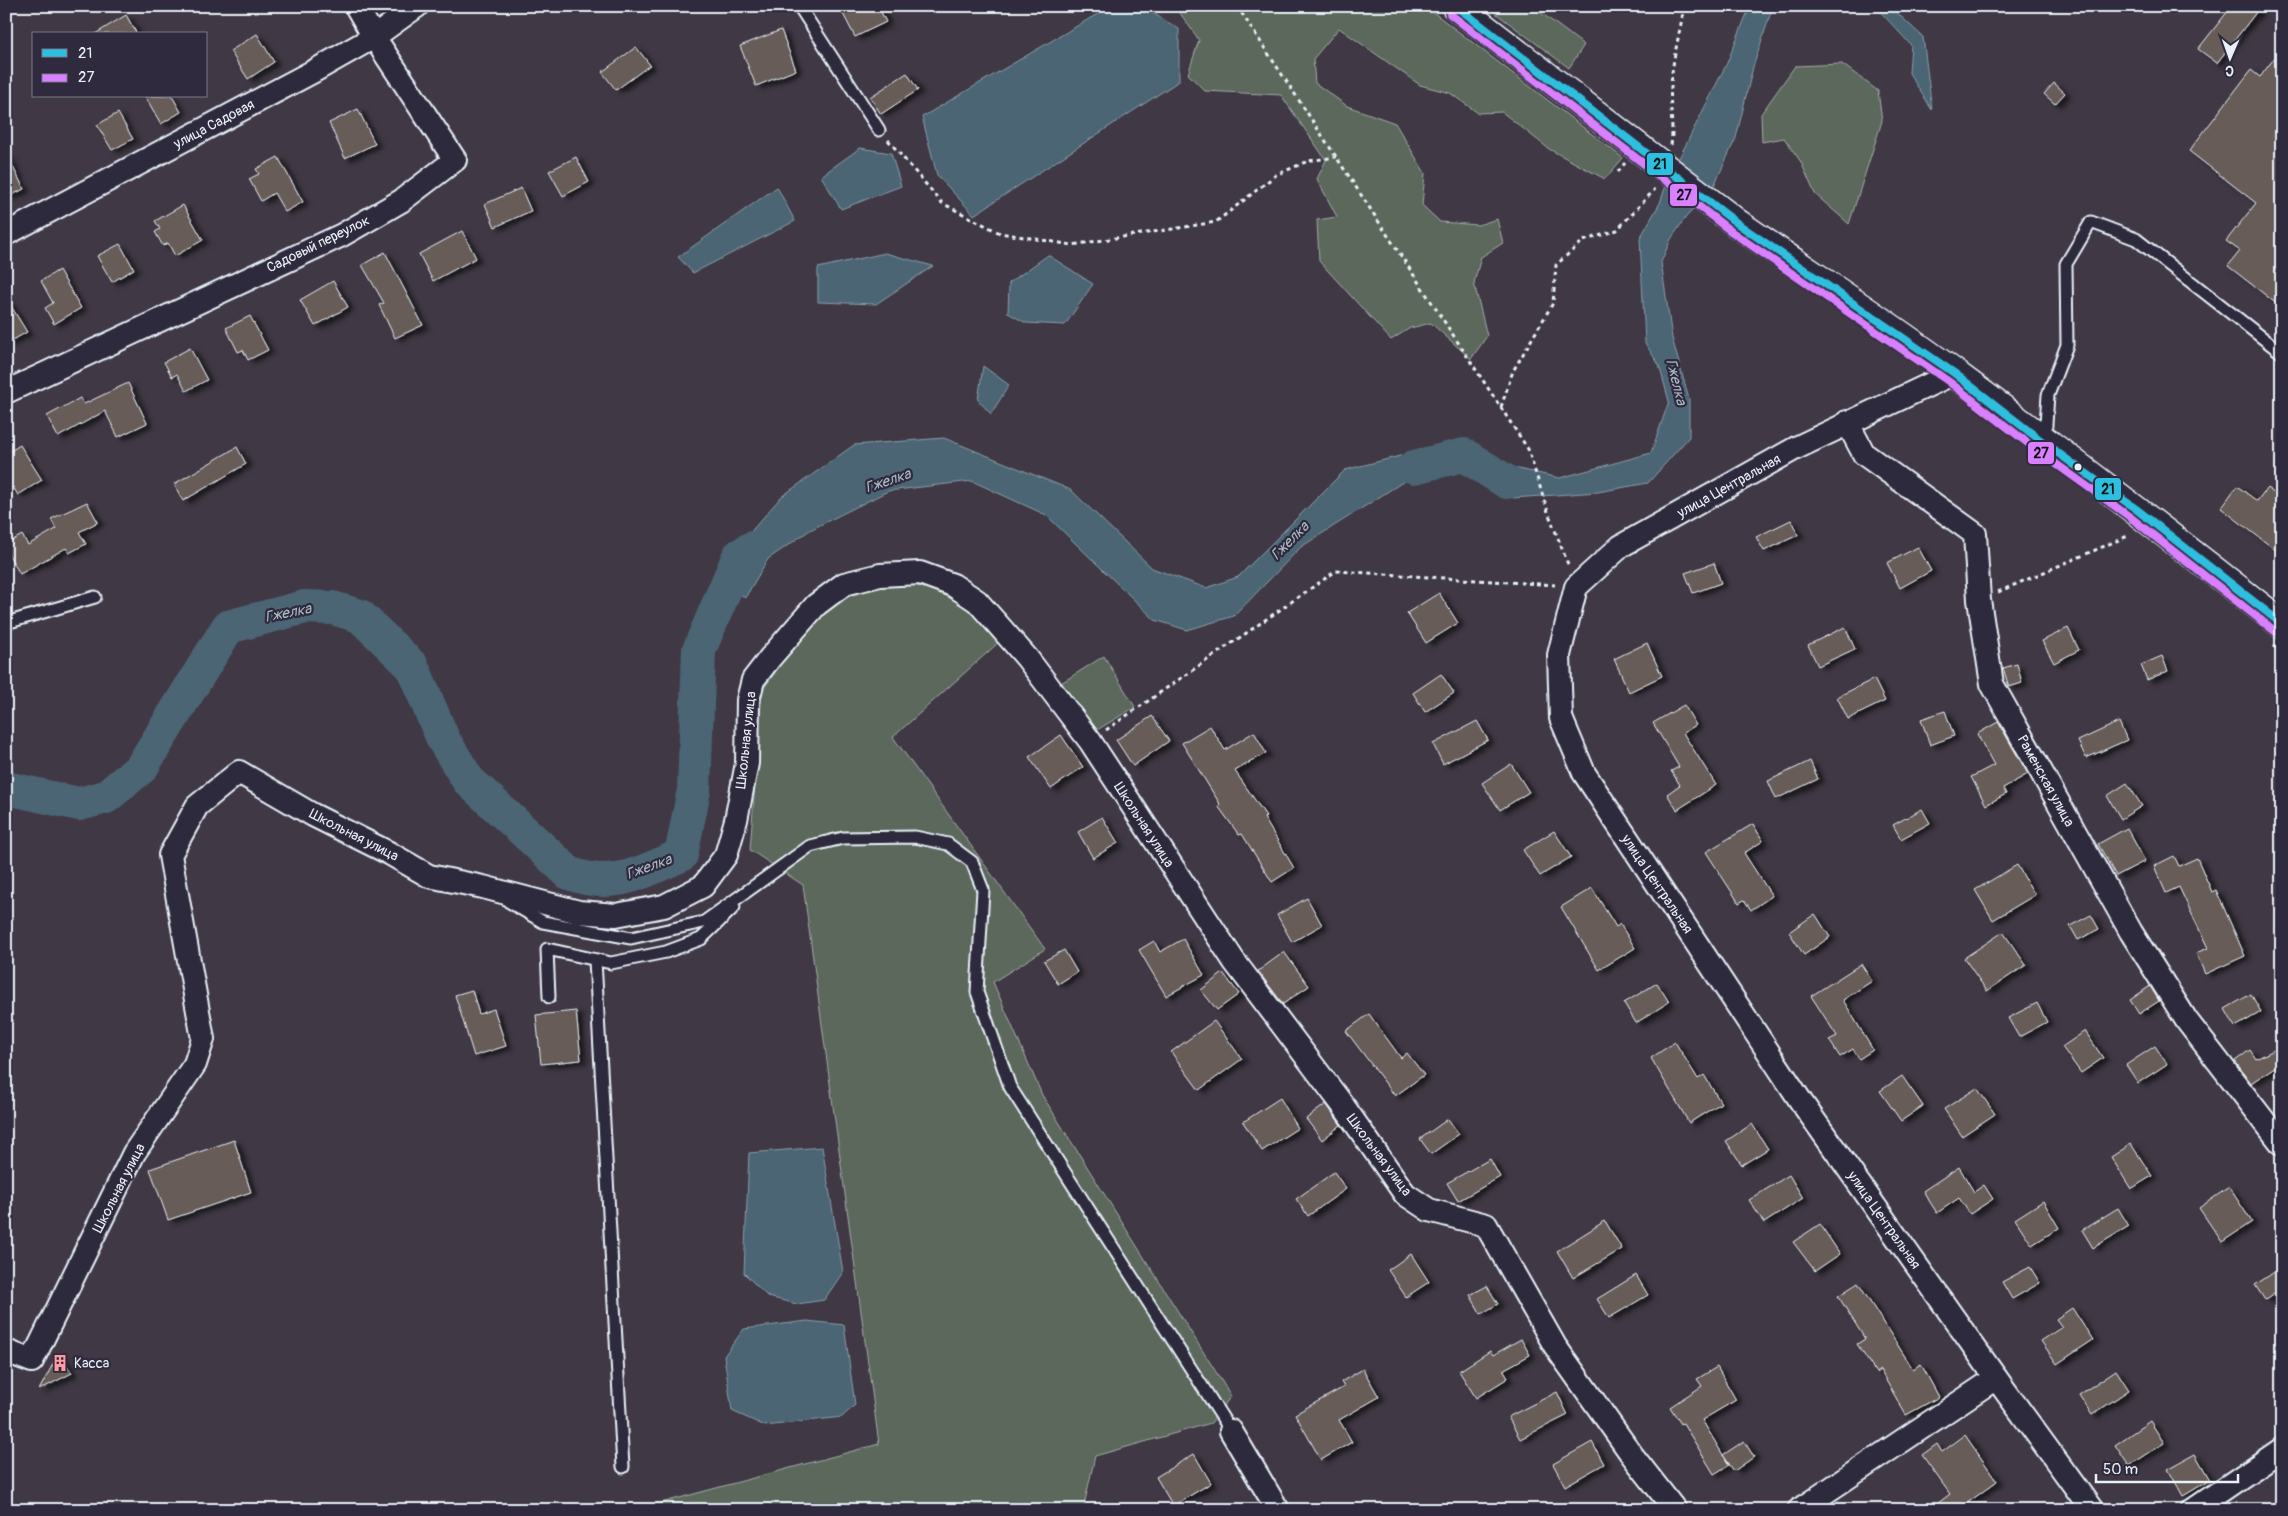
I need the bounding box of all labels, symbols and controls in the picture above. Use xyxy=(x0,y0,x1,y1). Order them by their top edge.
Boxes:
legend xyxy=(32,32,208,98)
north arrow xyxy=(2206,32,2256,82)
text: 21 xyxy=(78,44,92,63)
text: С xyxy=(2225,62,2234,79)
text: 27 xyxy=(78,68,94,87)
street label: улица Садовая xyxy=(170,96,257,153)
line badge: 21 xyxy=(1646,152,1674,176)
text: 21 xyxy=(1653,156,1667,173)
line badge: 27 xyxy=(1669,183,1698,207)
text: 27 xyxy=(1676,187,1692,204)
street label: Садовый переулок xyxy=(264,212,372,276)
water label: Гжелка xyxy=(1661,357,1691,408)
line badge: 27 xyxy=(2027,441,2055,465)
text: 27 xyxy=(2033,445,2049,462)
street label: улица Центральная xyxy=(1673,451,1784,522)
unlabelled marker xyxy=(2073,462,2083,472)
water label: Гжелка xyxy=(863,464,914,498)
line badge: 21 xyxy=(2094,477,2122,501)
text: 21 xyxy=(2101,481,2115,498)
water label: Гжелка xyxy=(1267,517,1314,564)
water label: Гжелка xyxy=(263,599,314,627)
street label: Школьная улица xyxy=(732,690,760,790)
street label: Раменская улица xyxy=(2014,732,2078,830)
street label: Школьная улица xyxy=(1110,779,1178,871)
street label: Школьная улица xyxy=(306,805,402,865)
street label: улица Центральная xyxy=(1617,830,1696,937)
water label: Гжелка xyxy=(624,850,675,884)
street label: Школьная улица xyxy=(1343,1111,1415,1199)
street label: Школьная улица xyxy=(89,1140,149,1236)
street label: улица Центральная xyxy=(1843,1167,1924,1272)
building icon: Касса xyxy=(50,1353,70,1373)
place label: Касса xyxy=(74,1355,109,1372)
scale bar xyxy=(2096,1451,2238,1483)
text: 50 m xyxy=(2103,1460,2138,1479)

